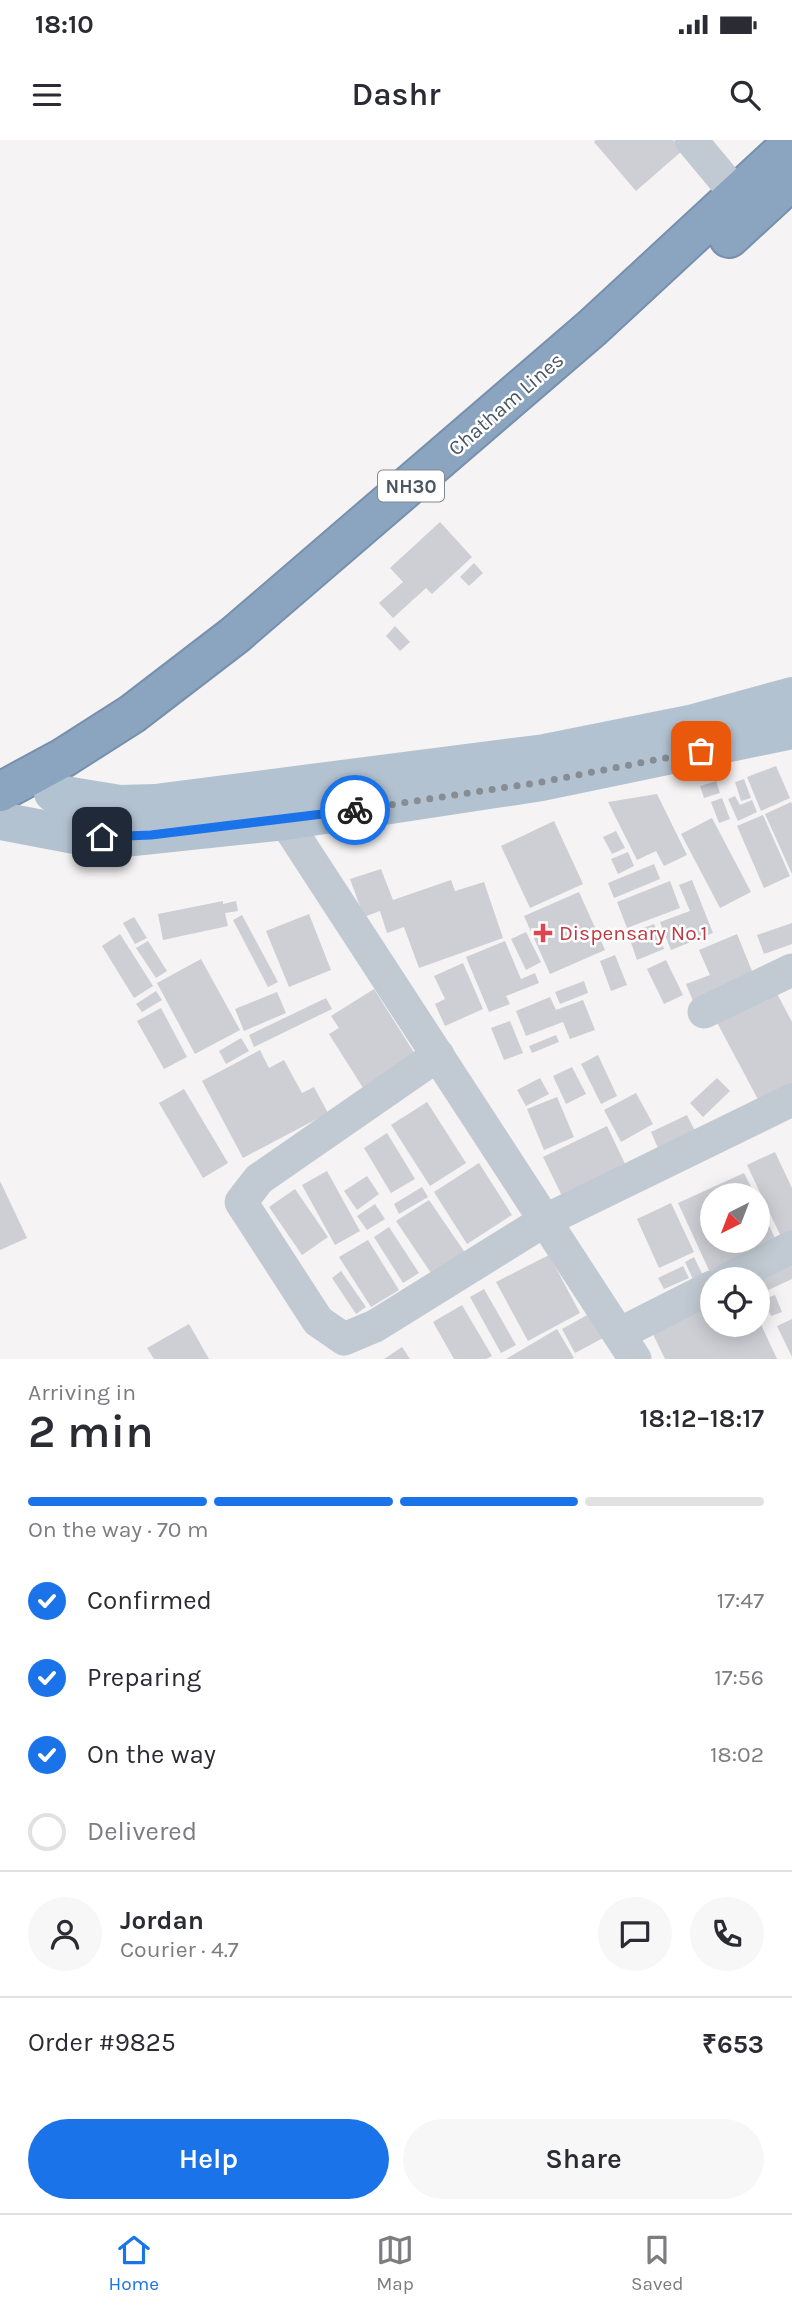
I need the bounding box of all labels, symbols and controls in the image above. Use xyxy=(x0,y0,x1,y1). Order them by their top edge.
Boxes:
text: 18:10 xyxy=(35,9,94,40)
icon: menu xyxy=(28,76,66,114)
text: Dashr xyxy=(351,76,441,113)
icon: search xyxy=(726,76,764,114)
street label: Chatham Lines xyxy=(444,348,568,460)
road number: NH30 xyxy=(378,470,444,502)
pin xyxy=(671,721,731,781)
icon: bag xyxy=(682,732,720,770)
courier xyxy=(320,775,390,845)
icon: bike xyxy=(336,791,374,829)
pin xyxy=(72,807,132,867)
icon: home xyxy=(83,818,121,856)
place label: Dispensary No.1 xyxy=(559,921,707,945)
marker: Dispensary No.1 xyxy=(533,923,553,943)
north arrow xyxy=(700,1183,770,1253)
map controls xyxy=(700,1183,770,1337)
button: locate xyxy=(700,1267,770,1337)
text: Arriving in xyxy=(28,1379,136,1406)
text: 18:12–18:17 xyxy=(639,1403,764,1434)
text: 2 min xyxy=(28,1405,154,1459)
text: On the way · 70 m xyxy=(28,1516,208,1543)
icon: check xyxy=(28,1582,66,1620)
text: Confirmed xyxy=(87,1585,212,1616)
text: 17:47 xyxy=(717,1587,764,1614)
icon: check xyxy=(28,1659,66,1697)
text: Preparing xyxy=(87,1662,201,1693)
text: 17:56 xyxy=(714,1664,764,1691)
icon: check xyxy=(28,1736,66,1774)
text: On the way xyxy=(87,1739,216,1770)
text: 18:02 xyxy=(710,1741,764,1768)
text: Delivered xyxy=(87,1816,197,1847)
button: person xyxy=(28,1897,102,1971)
button: chat xyxy=(598,1897,672,1971)
button: phone xyxy=(690,1897,764,1971)
text: Jordan xyxy=(120,1905,204,1936)
text: Courier · 4.7 xyxy=(120,1936,239,1963)
text: Order #9825 xyxy=(28,2027,176,2058)
text: ₹653 xyxy=(702,2029,764,2060)
button: Help xyxy=(28,2119,389,2199)
button: Share xyxy=(403,2119,764,2199)
tab: Home xyxy=(108,2231,159,2295)
tab: Map xyxy=(376,2231,414,2295)
tab: Saved xyxy=(631,2231,684,2295)

